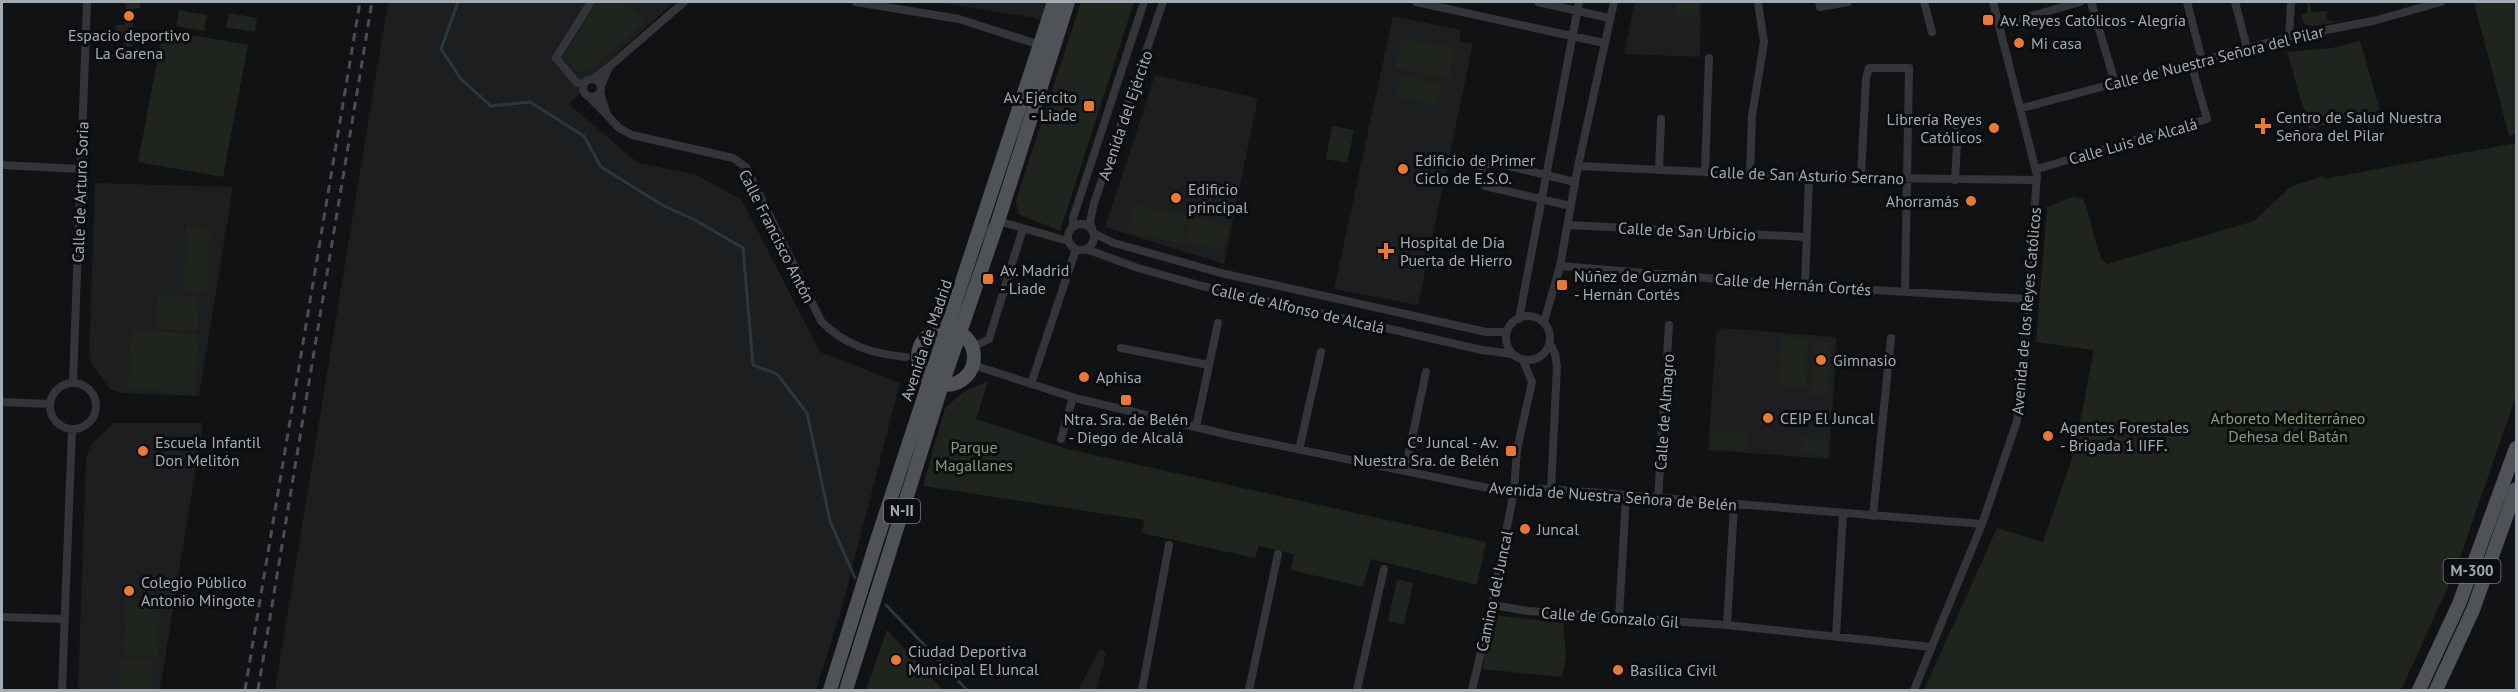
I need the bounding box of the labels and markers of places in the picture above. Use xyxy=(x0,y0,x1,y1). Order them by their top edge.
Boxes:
marker: Espacio deportivo La Garena xyxy=(122,9,136,23)
place label: Av. Reyes Católicos - Alegría xyxy=(2000,10,2186,30)
marker: Av. Reyes Católicos - Alegría xyxy=(1981,13,1995,27)
place label: Espacio deportivo La Garena xyxy=(68,25,190,63)
place label: Mi casa xyxy=(2031,33,2082,53)
marker: Mi casa xyxy=(2012,36,2026,50)
place label: Av. Ejército - Liade xyxy=(1003,87,1077,125)
marker: Av. Ejército - Liade xyxy=(1082,99,1096,113)
place label: Centro de Salud Nuestra Señora del Pilar xyxy=(2276,107,2442,145)
place label: Librería Reyes Católicos xyxy=(1887,109,1982,147)
marker: Centro de Salud Nuestra Señora del Pilar xyxy=(2254,117,2272,135)
marker: Librería Reyes Católicos xyxy=(1987,121,2001,135)
place label: Edificio de Primer Ciclo de E.S.O. xyxy=(1415,150,1536,188)
marker: Edificio de Primer Ciclo de E.S.O. xyxy=(1396,162,1410,176)
place label: Edificio principal xyxy=(1188,179,1248,217)
marker: Edificio principal xyxy=(1169,191,1183,205)
place label: Ahorramás xyxy=(1886,191,1959,211)
marker: Ahorramás xyxy=(1964,194,1978,208)
place label: Hospital de Día Puerta de Hierro xyxy=(1400,232,1512,270)
marker: Hospital de Día Puerta de Hierro xyxy=(1377,242,1395,260)
place label: Av. Madrid - Liade xyxy=(1000,260,1069,298)
place label: Núñez de Guzmán - Hernán Cortés xyxy=(1574,266,1697,304)
marker: Av. Madrid - Liade xyxy=(981,272,995,286)
marker: Núñez de Guzmán - Hernán Cortés xyxy=(1555,278,1569,292)
place label: Gimnasio xyxy=(1833,350,1896,370)
marker: Gimnasio xyxy=(1814,353,1828,367)
place label: Aphisa xyxy=(1096,367,1142,387)
marker: Aphisa xyxy=(1077,370,1091,384)
marker: Ntra. Sra. de Belén - Diego de Alcalá xyxy=(1119,393,1133,407)
place label: CEIP El Juncal xyxy=(1780,408,1875,428)
place label: Ntra. Sra. de Belén - Diego de Alcalá xyxy=(1064,409,1188,447)
marker: CEIP El Juncal xyxy=(1761,411,1775,425)
place label: Agentes Forestales - Brigada 1 IIFF. xyxy=(2060,417,2189,455)
marker: Agentes Forestales - Brigada 1 IIFF. xyxy=(2041,429,2055,443)
place label: Escuela Infantil Don Melitón xyxy=(155,432,261,470)
place label: Cº Juncal - Av. Nuestra Sra. de Belén xyxy=(1353,432,1499,470)
marker: Escuela Infantil Don Melitón xyxy=(136,444,150,458)
marker: Cº Juncal - Av. Nuestra Sra. de Belén xyxy=(1504,444,1518,458)
place label: Juncal xyxy=(1536,519,1579,539)
marker: Juncal xyxy=(1518,522,1532,536)
place label: Colegio Público Antonio Mingote xyxy=(141,572,255,610)
marker: Colegio Público Antonio Mingote xyxy=(122,584,136,598)
place label: Ciudad Deportiva Municipal El Juncal xyxy=(908,641,1039,679)
marker: Ciudad Deportiva Municipal El Juncal xyxy=(889,653,903,667)
place label: Basílica Civil xyxy=(1630,660,1717,680)
marker: Basílica Civil xyxy=(1611,663,1625,677)

